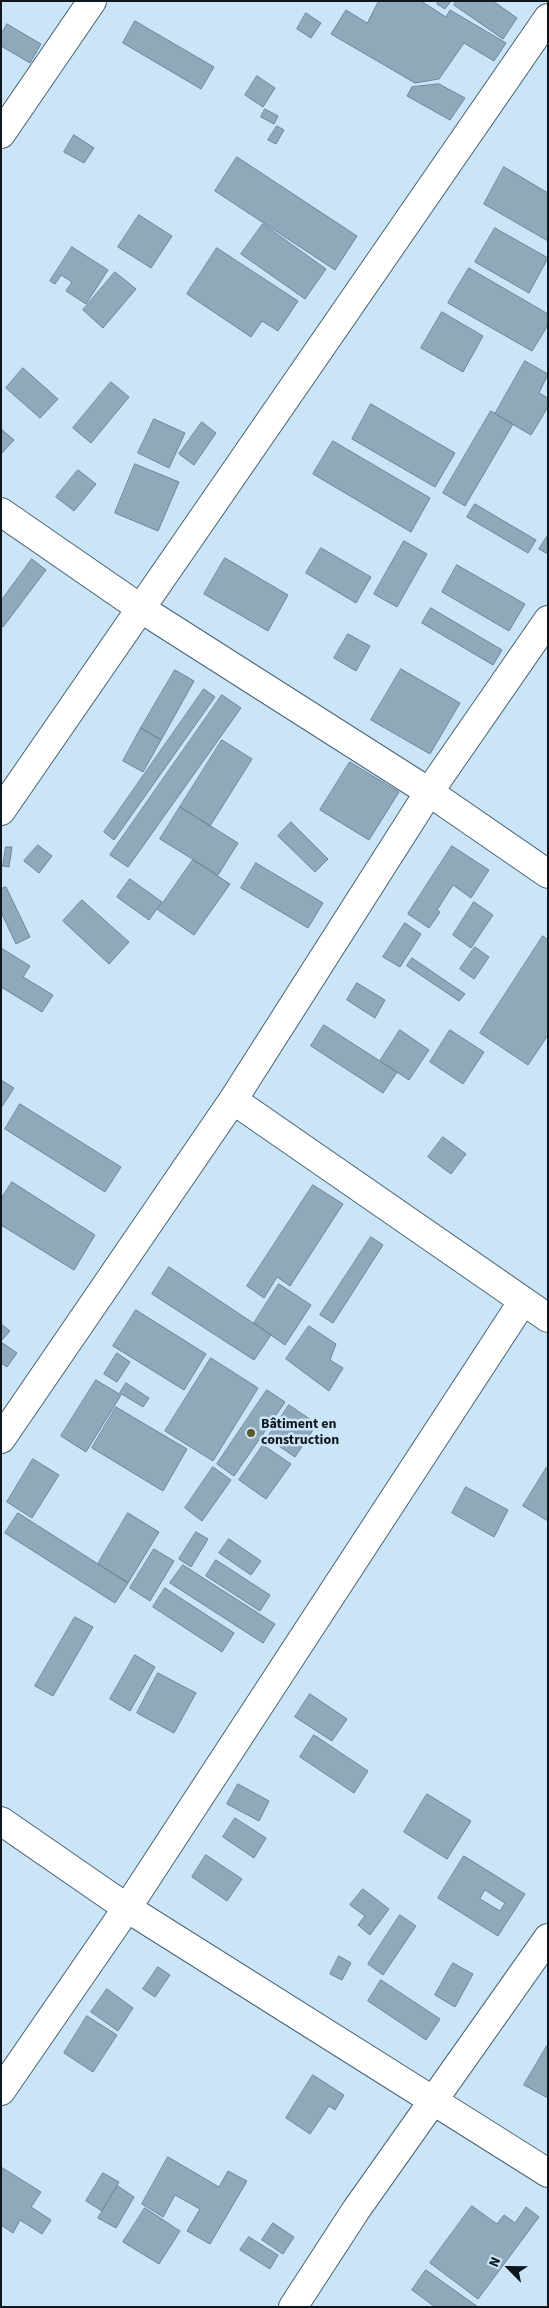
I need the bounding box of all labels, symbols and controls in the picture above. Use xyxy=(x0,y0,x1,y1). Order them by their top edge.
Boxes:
place label: Bâtiment en construction xyxy=(261,1417,339,1450)
marker: Bâtiment en construction xyxy=(245,1427,257,1439)
north arrow xyxy=(484,2243,534,2293)
text: N xyxy=(484,2254,506,2270)

